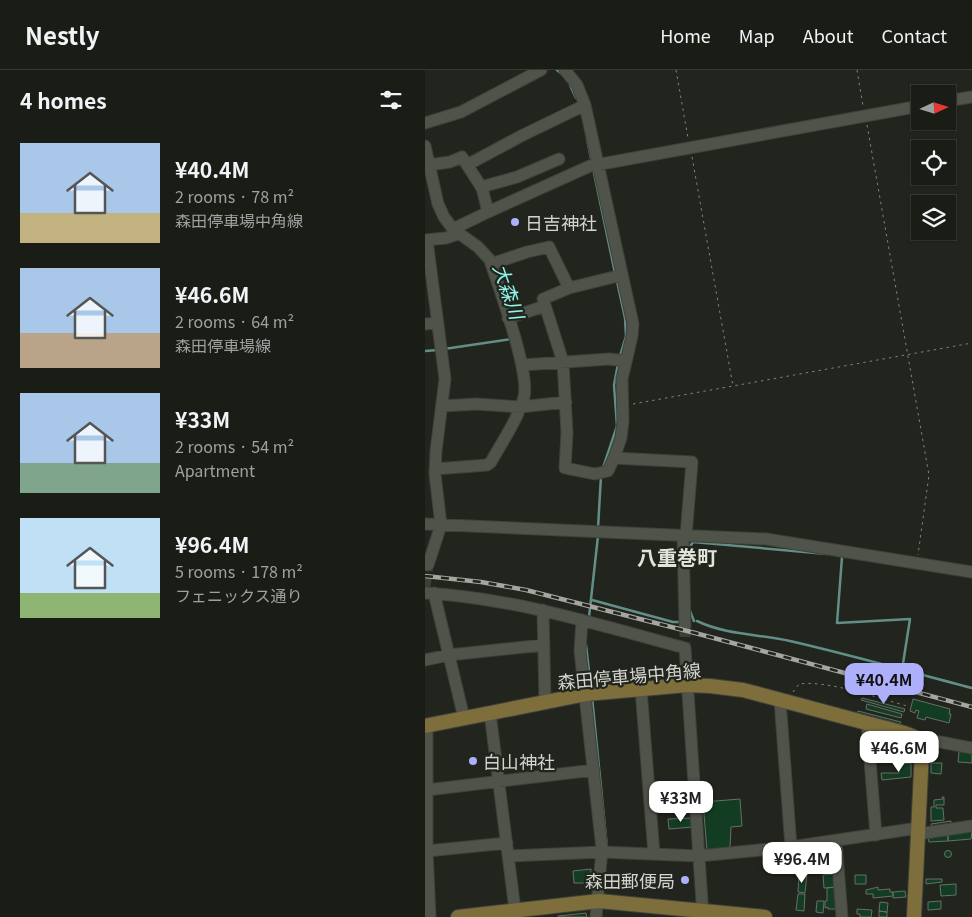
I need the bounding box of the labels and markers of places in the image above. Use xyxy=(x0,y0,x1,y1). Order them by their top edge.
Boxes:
place label: 日吉神社 xyxy=(525,209,597,235)
marker: 日吉神社 xyxy=(509,216,521,228)
pin: ¥40.4M xyxy=(843,662,925,705)
pin: ¥46.6M xyxy=(858,730,940,773)
place label: 白山神社 xyxy=(483,748,555,774)
marker: 白山神社 xyxy=(467,755,479,767)
pin: ¥33M xyxy=(651,780,711,823)
pin: ¥96.4M xyxy=(761,842,843,884)
place label: 森田郵便局 xyxy=(585,867,675,893)
marker: 森田郵便局 xyxy=(679,874,691,886)

